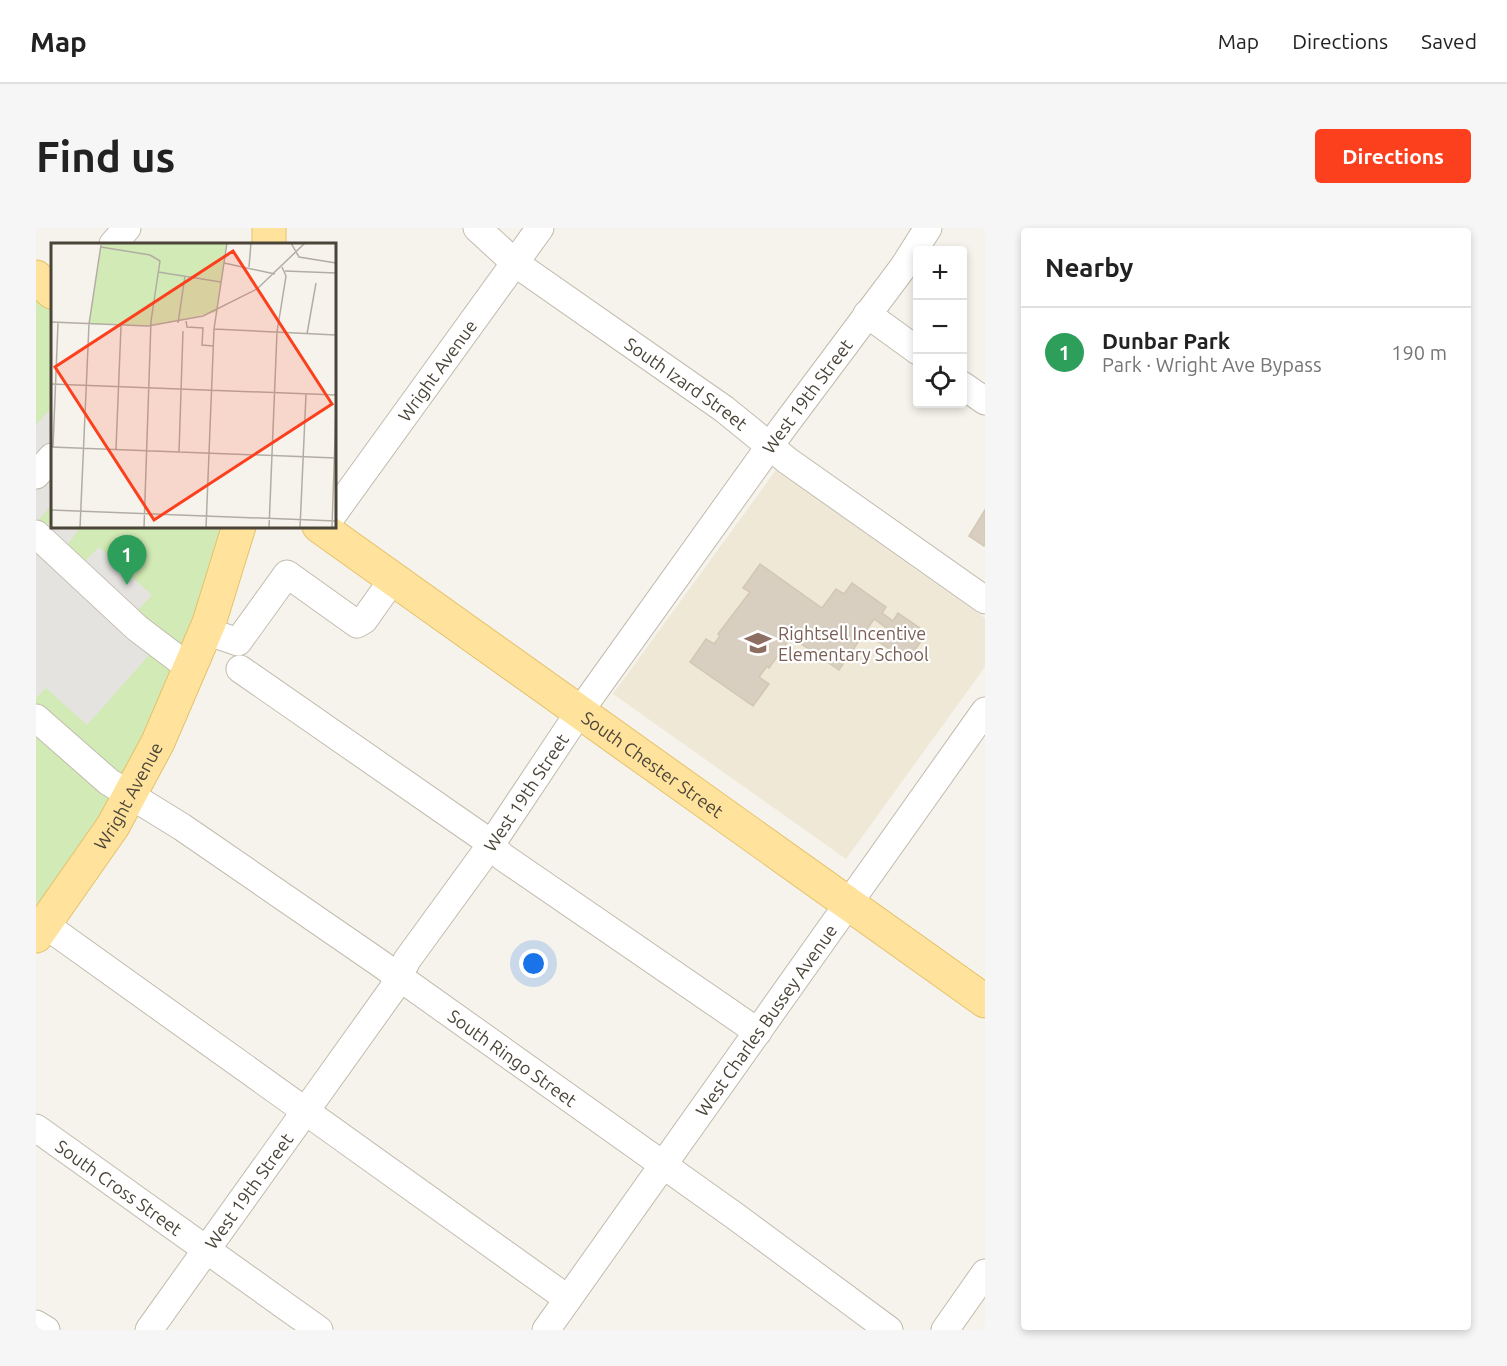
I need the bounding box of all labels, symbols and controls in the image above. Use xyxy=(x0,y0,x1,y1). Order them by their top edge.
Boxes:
text: Map xyxy=(30,26,87,57)
text: Map xyxy=(1218,29,1259,53)
text: Directions xyxy=(1292,29,1388,53)
text: Saved xyxy=(1421,29,1477,53)
button: Directions xyxy=(1315,129,1471,183)
text: Find us xyxy=(36,133,175,180)
inset map xyxy=(51,243,336,528)
map controls xyxy=(913,246,967,408)
button: + xyxy=(913,246,967,300)
text: Nearby xyxy=(1045,253,1133,282)
button: − xyxy=(913,300,967,354)
street label: Wright Avenue xyxy=(394,316,480,425)
text: Dunbar Park xyxy=(1102,328,1230,353)
street label: South Izard Street xyxy=(621,333,751,434)
street label: West 19th Street xyxy=(758,335,856,457)
text: 1 xyxy=(1059,341,1070,364)
text: 190 m xyxy=(1391,341,1447,364)
text: Park · Wright Ave Bypass xyxy=(1102,353,1322,376)
button: locate xyxy=(913,354,967,408)
pin: 1 xyxy=(108,536,146,585)
place label: Rightsell Incentive Elementary School xyxy=(778,623,929,664)
school or university icon: Rightsell Incentive Elementary School xyxy=(743,628,773,658)
street label: South Chester Street xyxy=(578,707,727,821)
street label: West 19th Street xyxy=(479,730,572,855)
street label: Wright Avenue xyxy=(90,739,166,853)
street label: West Charles Bussey Avenue xyxy=(691,920,841,1120)
your location xyxy=(519,949,548,978)
street label: South Ringo Street xyxy=(444,1005,581,1110)
street label: West 19th Street xyxy=(200,1129,297,1253)
street label: South Cross Street xyxy=(52,1136,186,1239)

